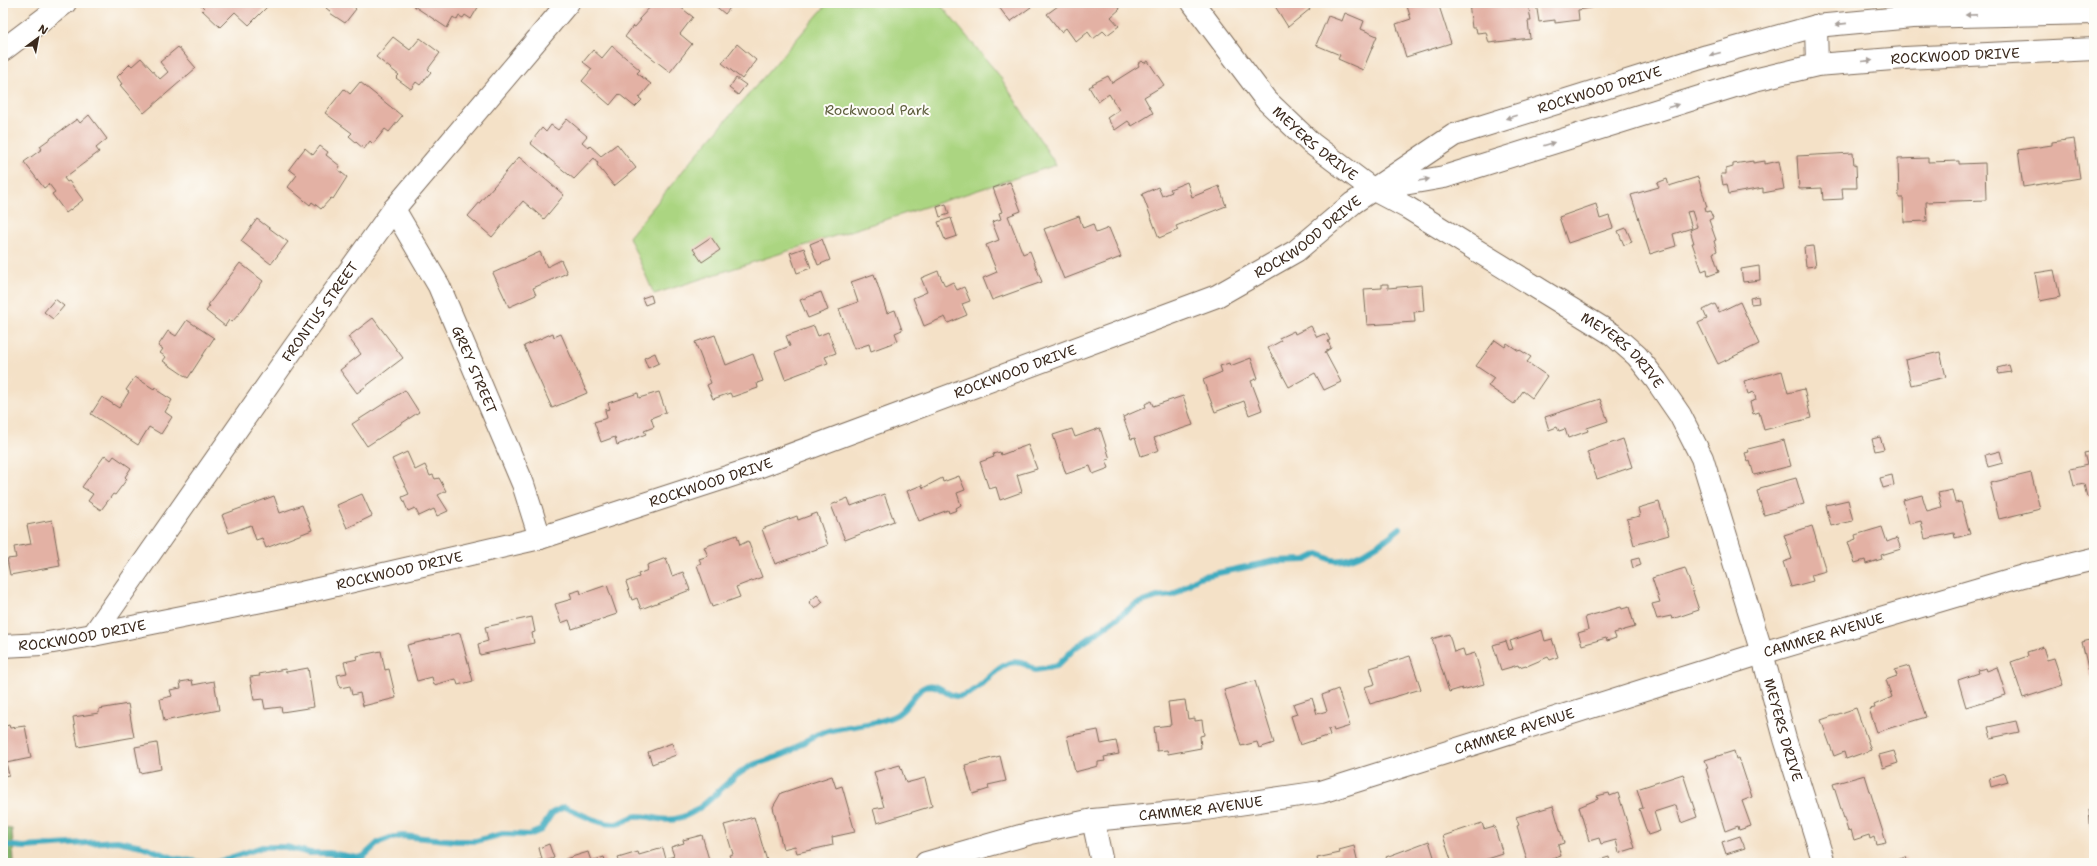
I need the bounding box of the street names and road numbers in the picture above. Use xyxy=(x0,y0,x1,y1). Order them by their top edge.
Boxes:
street label: ROCKWOOD DRIVE xyxy=(1890,44,2020,68)
street label: ROCKWOOD DRIVE xyxy=(1535,62,1664,117)
street label: MEYERS DRIVE xyxy=(1269,102,1362,184)
street label: ROCKWOOD DRIVE xyxy=(1251,191,1365,282)
street label: FRONTUS STREET xyxy=(278,258,362,365)
street label: MEYERS DRIVE xyxy=(1578,308,1668,392)
street label: GREY STREET xyxy=(448,323,501,417)
street label: ROCKWOOD DRIVE xyxy=(951,340,1079,402)
street label: ROCKWOOD DRIVE xyxy=(647,453,775,511)
street label: ROCKWOOD DRIVE xyxy=(334,547,465,594)
street label: CAMMER AVENUE xyxy=(1761,608,1886,661)
street label: ROCKWOOD DRIVE xyxy=(18,615,148,654)
street label: MEYERS DRIVE xyxy=(1760,676,1807,784)
street label: CAMMER AVENUE xyxy=(1452,704,1577,758)
street label: CAMMER AVENUE xyxy=(1138,792,1264,824)

